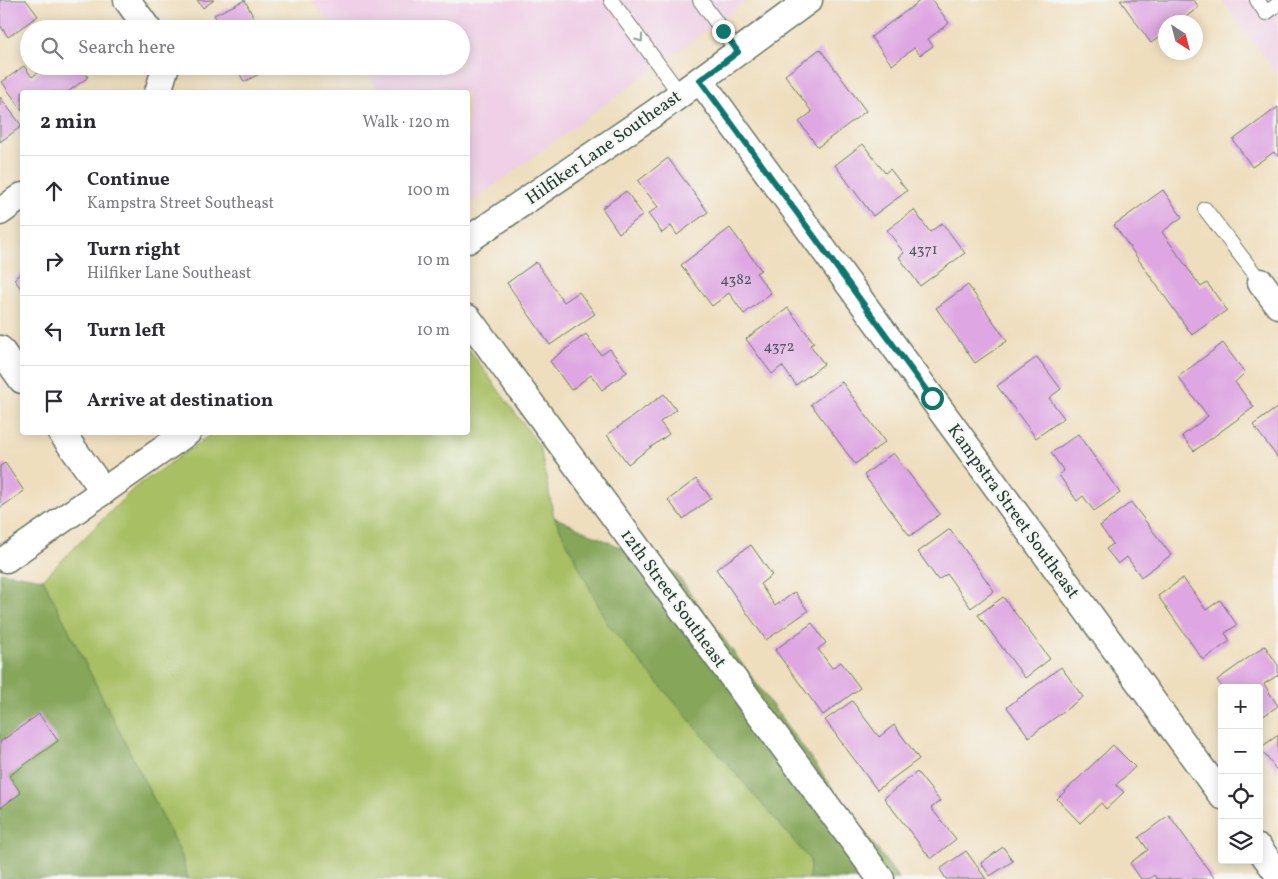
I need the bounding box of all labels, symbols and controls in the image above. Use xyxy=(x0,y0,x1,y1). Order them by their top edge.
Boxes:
north arrow xyxy=(1158,15,1203,60)
search box xyxy=(20,20,470,75)
route end xyxy=(712,20,735,43)
one-way arrow xyxy=(634,33,642,42)
icon: search xyxy=(38,34,66,62)
text: Search here xyxy=(78,35,175,61)
street label: Hilfiker Lane Southeast xyxy=(521,85,687,212)
text: 2 min xyxy=(40,108,97,137)
text: Walk · 120 m xyxy=(362,112,450,134)
text: Continue xyxy=(87,167,170,193)
icon: ahead xyxy=(40,177,68,205)
text: 100 m xyxy=(407,180,450,202)
text: Kampstra Street Southeast xyxy=(87,193,274,215)
text: Turn right xyxy=(87,237,180,263)
house number: 4371 xyxy=(908,240,938,261)
icon: right xyxy=(40,247,68,275)
text: 10 m xyxy=(417,250,450,272)
text: Hilfiker Lane Southeast xyxy=(87,263,251,285)
house number: 4382 xyxy=(720,270,752,291)
icon: left xyxy=(40,317,68,345)
text: Turn left xyxy=(87,318,166,344)
text: 10 m xyxy=(417,320,450,342)
house number: 4372 xyxy=(763,337,795,358)
icon: arrive xyxy=(40,387,68,415)
route start xyxy=(921,387,944,410)
text: Arrive at destination xyxy=(87,388,273,414)
street label: Kampstra Street Southeast xyxy=(941,419,1085,604)
street label: 12th Street Southeast xyxy=(614,524,732,674)
map controls xyxy=(1218,684,1263,864)
button: + xyxy=(1218,684,1263,729)
button: − xyxy=(1218,729,1263,774)
button: locate xyxy=(1218,774,1263,819)
button: layers xyxy=(1218,819,1263,864)

